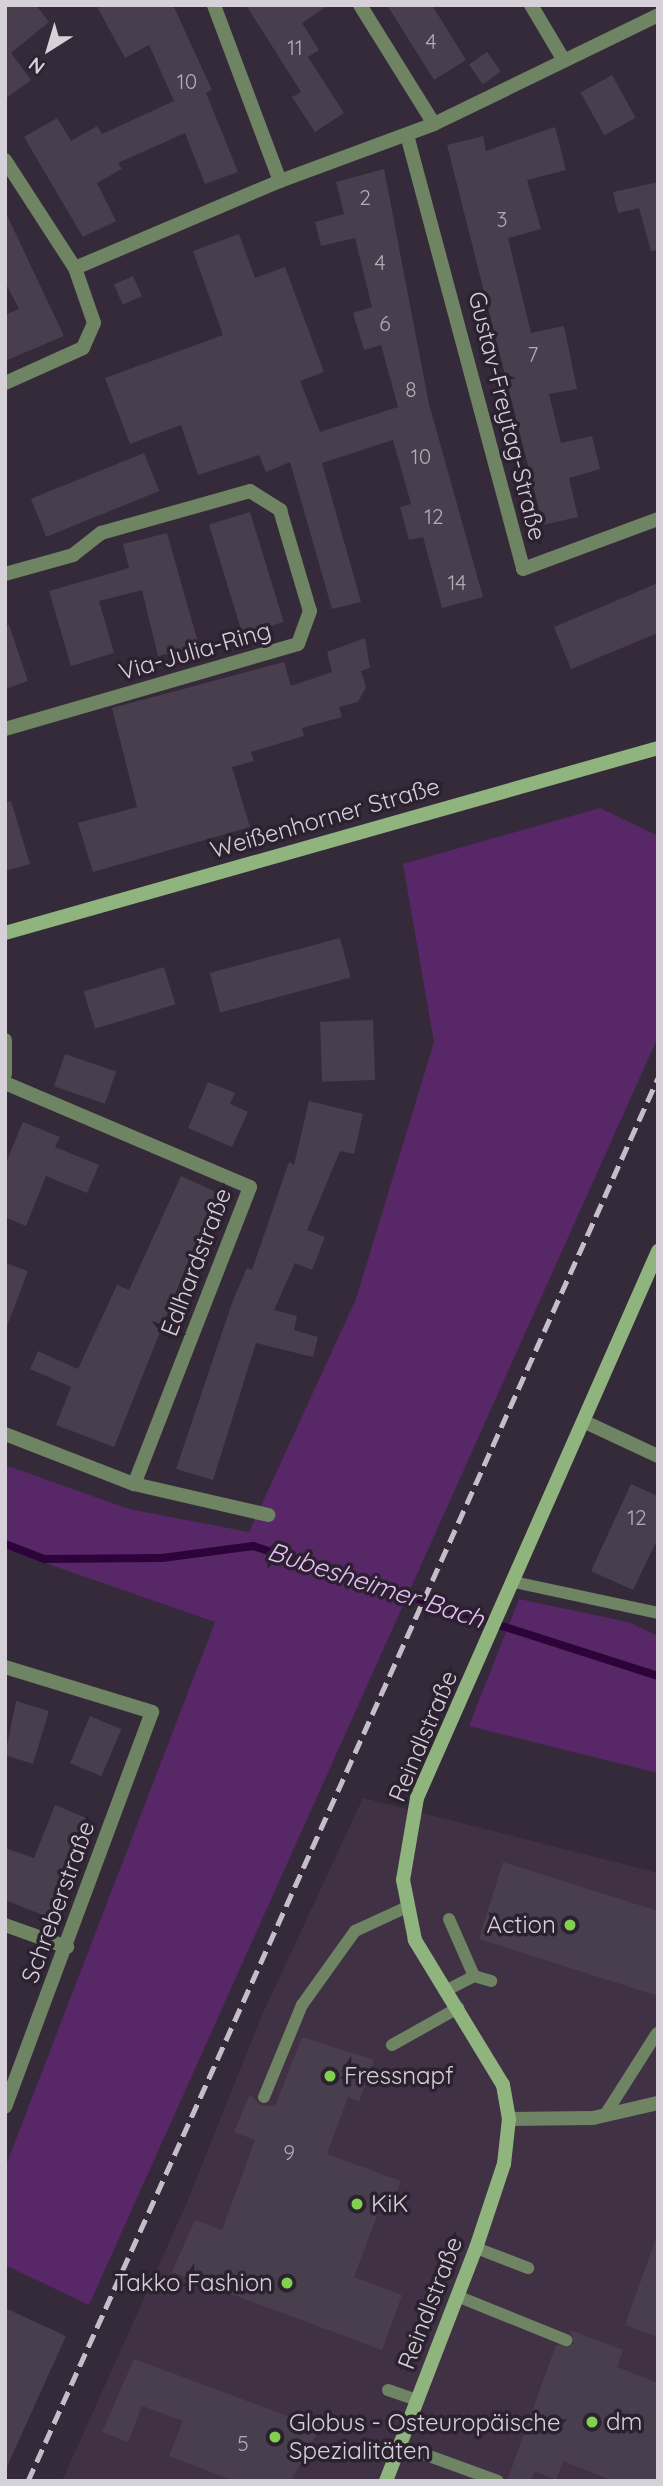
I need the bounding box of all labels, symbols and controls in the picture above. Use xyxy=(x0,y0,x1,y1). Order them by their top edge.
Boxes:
north arrow xyxy=(14,14,84,84)
house number: 4 xyxy=(425,28,437,54)
house number: 11 xyxy=(287,34,303,60)
text: N xyxy=(24,52,49,80)
house number: 10 xyxy=(177,68,197,94)
house number: 2 xyxy=(359,184,371,210)
house number: 3 xyxy=(496,206,508,232)
house number: 4 xyxy=(374,249,386,275)
street label: Gustav-Freytag-Straße xyxy=(462,289,552,543)
house number: 6 xyxy=(379,310,391,336)
house number: 7 xyxy=(528,341,538,367)
house number: 8 xyxy=(405,376,417,402)
house number: 10 xyxy=(411,443,431,469)
house number: 12 xyxy=(424,503,444,529)
house number: 14 xyxy=(448,569,466,595)
street label: Via-Julia-Ring xyxy=(116,616,274,686)
street label: Weißenhorner Straße xyxy=(207,771,443,865)
street label: Edlhardstraße xyxy=(155,1184,237,1340)
house number: 12 xyxy=(627,1504,647,1530)
water label: Bubesheimer Bach xyxy=(264,1535,488,1635)
street label: Reindlstraße xyxy=(382,1666,464,1806)
street label: Schreberstraße xyxy=(15,1817,101,1987)
place label: Action xyxy=(486,1911,556,1939)
marker: Action xyxy=(562,1917,578,1933)
place label: Fressnapf xyxy=(344,2062,454,2090)
marker: Fressnapf xyxy=(322,2068,338,2084)
house number: 9 xyxy=(283,2139,295,2165)
place label: KiK xyxy=(371,2190,409,2218)
marker: KiK xyxy=(349,2196,365,2212)
street label: Reindlstraße xyxy=(392,2233,468,2373)
place label: Takko Fashion xyxy=(114,2269,273,2297)
marker: Takko Fashion xyxy=(279,2275,295,2291)
place label: dm xyxy=(606,2408,642,2436)
place label: Globus - Osteuropäische Spezialitäten xyxy=(289,2409,561,2465)
marker: dm xyxy=(584,2414,600,2430)
marker: Globus - Osteuropäische Spezialitäten xyxy=(267,2429,283,2445)
house number: 5 xyxy=(237,2430,249,2456)

